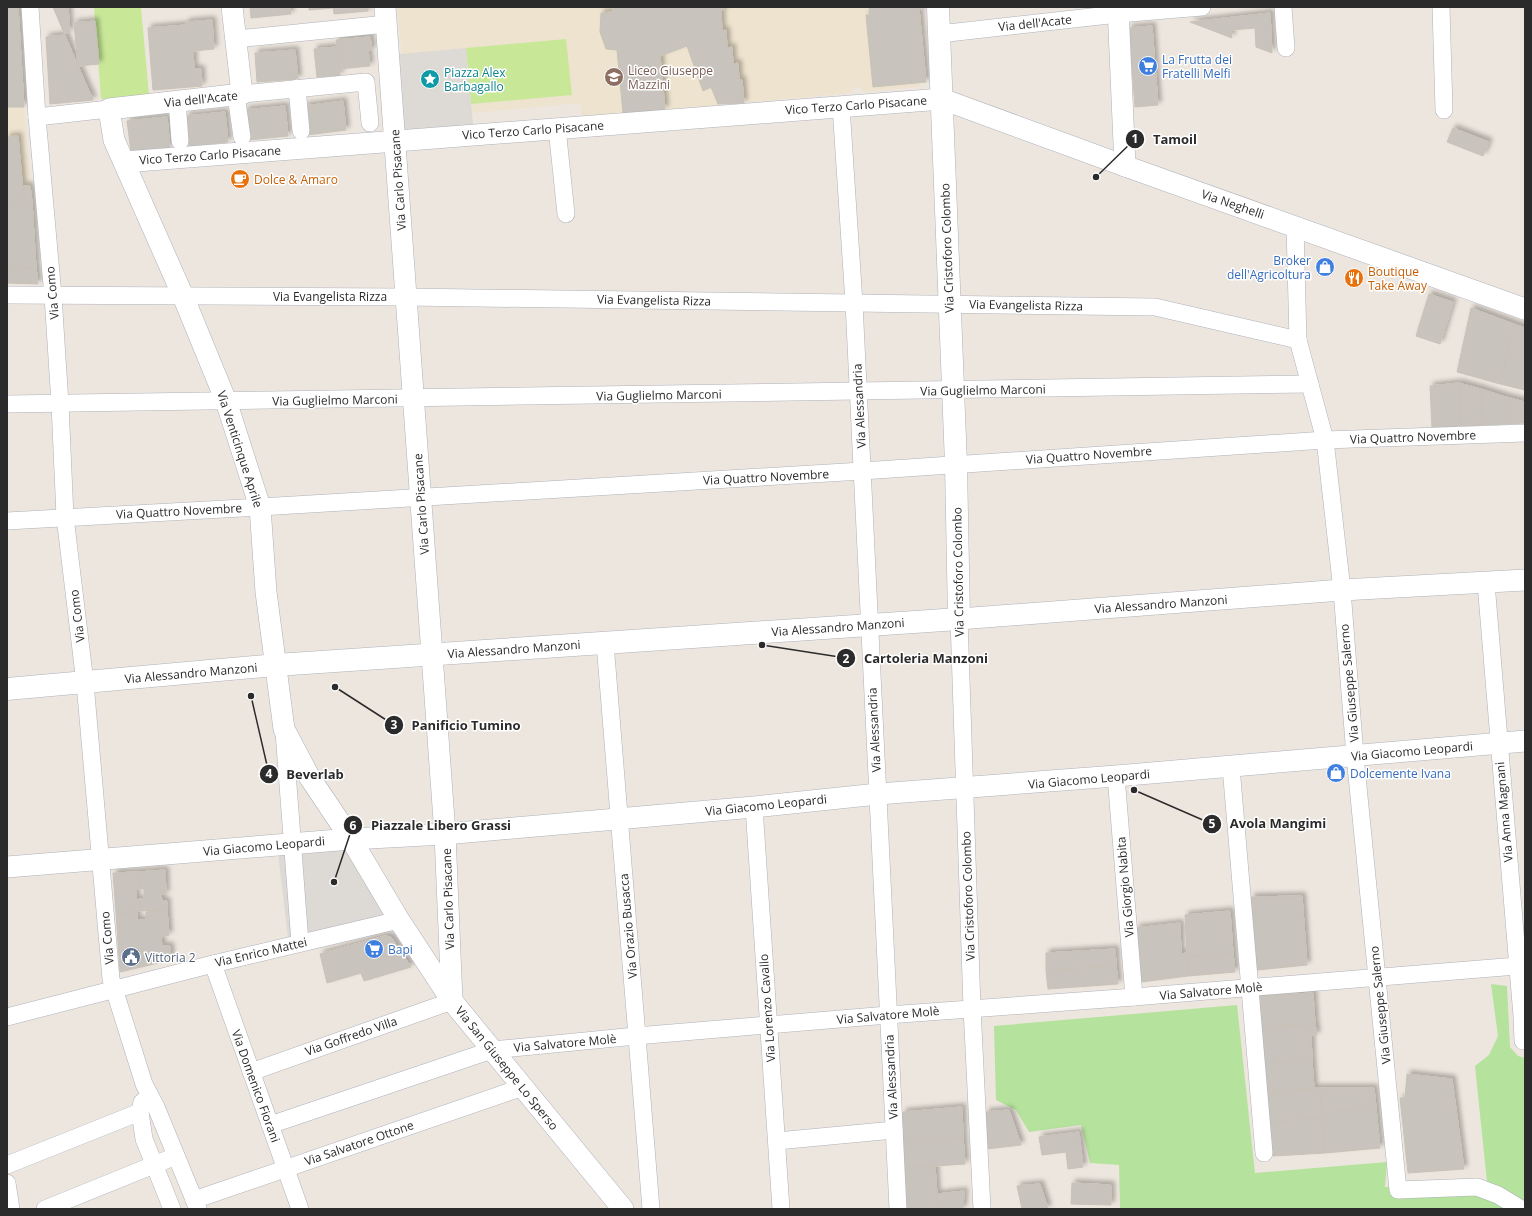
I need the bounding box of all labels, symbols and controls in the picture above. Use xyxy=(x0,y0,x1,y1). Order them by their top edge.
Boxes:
street label: Via dell'Acate xyxy=(997,11,1073,35)
place label: La Frutta dei Fratelli Melfi xyxy=(1162,51,1232,82)
supermarket icon: La Frutta dei Fratelli Melfi xyxy=(1137,55,1159,77)
place label: Liceo Giuseppe Mazzini xyxy=(628,62,713,93)
place label: Piazza Alex Barbagallo xyxy=(444,64,506,95)
school or university icon: Liceo Giuseppe Mazzini xyxy=(603,66,625,88)
place icon: Piazza Alex Barbagallo xyxy=(419,68,441,90)
street label: Via dell'Acate xyxy=(163,87,239,111)
street label: Vico Terzo Carlo Pisacane xyxy=(785,92,928,118)
street label: Vico Terzo Carlo Pisacane xyxy=(462,117,605,143)
callout: Tamoil xyxy=(1125,127,1205,152)
street label: Via Carlo Pisacane xyxy=(386,128,410,231)
text: 1 xyxy=(1132,130,1138,147)
text: Tamoil xyxy=(1153,130,1197,148)
street label: Vico Terzo Carlo Pisacane xyxy=(139,142,282,168)
cafe icon: Dolce & Amaro xyxy=(229,168,251,190)
place label: Dolce & Amaro xyxy=(254,171,338,188)
street label: Via Cristoforo Colombo xyxy=(936,183,958,313)
street label: Via Neghelli xyxy=(1199,185,1267,223)
place label: Broker dell'Agricoltura xyxy=(1227,252,1311,283)
shop icon: Broker dell'Agricoltura xyxy=(1314,256,1336,278)
place label: Boutique Take Away xyxy=(1368,263,1428,294)
street label: Via Como xyxy=(41,266,63,320)
restaurant icon: Boutique Take Away xyxy=(1343,267,1365,289)
street label: Via Evangelista Rizza xyxy=(273,288,387,305)
street label: Via Evangelista Rizza xyxy=(597,291,711,309)
street label: Via Evangelista Rizza xyxy=(969,296,1083,314)
street label: Via Alessandria xyxy=(848,363,870,449)
street label: Via Guglielmo Marconi xyxy=(920,380,1046,400)
street label: Via Guglielmo Marconi xyxy=(596,385,722,405)
street label: Via Venticinque Aprile xyxy=(213,388,267,510)
street label: Via Guglielmo Marconi xyxy=(272,390,398,410)
street label: Via Quattro Novembre xyxy=(1350,426,1477,448)
street label: Via Quattro Novembre xyxy=(1025,442,1153,468)
street label: Via Carlo Pisacane xyxy=(409,452,433,555)
street label: Via Quattro Novembre xyxy=(703,465,830,489)
street label: Via Quattro Novembre xyxy=(116,499,243,523)
street label: Via Cristoforo Colombo xyxy=(948,507,968,637)
street label: Via Como xyxy=(65,589,89,643)
street label: Via Alessandro Manzoni xyxy=(1094,591,1228,617)
street label: Via Alessandro Manzoni xyxy=(771,614,905,640)
street label: Via Giuseppe Salerno xyxy=(1335,623,1363,743)
street label: Via Alessandro Manzoni xyxy=(447,636,581,662)
callout: Cartoleria Manzoni xyxy=(836,646,996,671)
text: Cartoleria Manzoni xyxy=(864,649,988,667)
text: 2 xyxy=(843,650,850,667)
street label: Via Alessandro Manzoni xyxy=(124,659,258,687)
street label: Via Alessandria xyxy=(863,687,885,773)
callout: Panificio Tumino xyxy=(384,713,529,738)
text: 3 xyxy=(391,716,398,733)
text: Panificio Tumino xyxy=(412,716,521,734)
street label: Via Giacomo Leopardi xyxy=(1350,737,1474,765)
callout: Beverlab xyxy=(259,761,352,786)
street label: Via Anna Magnani xyxy=(1491,761,1517,863)
shop icon: Dolcemente Ivana xyxy=(1325,762,1347,784)
text: 4 xyxy=(266,765,273,782)
text: Beverlab xyxy=(286,765,344,783)
street label: Via Giacomo Leopardi xyxy=(1027,765,1151,793)
place label: Dolcemente Ivana xyxy=(1350,765,1451,782)
street label: Via Giacomo Leopardi xyxy=(704,790,828,820)
callout: Avola Mangimi xyxy=(1202,811,1334,836)
callout: Piazzale Libero Grassi xyxy=(343,813,519,838)
text: Avola Mangimi xyxy=(1230,814,1326,832)
text: 5 xyxy=(1209,815,1216,832)
text: Piazzale Libero Grassi xyxy=(371,816,511,834)
text: 6 xyxy=(350,817,357,834)
street label: Via Cristoforo Colombo xyxy=(957,831,979,961)
street label: Via Giacomo Leopardi xyxy=(202,832,326,860)
street label: Via Giorgio Nabita xyxy=(1112,836,1138,938)
street label: Via Carlo Pisacane xyxy=(438,848,458,950)
street label: Via Orazio Busacca xyxy=(615,873,641,979)
street label: Via Como xyxy=(96,911,118,965)
street label: Via Enrico Mattei xyxy=(213,933,309,971)
supermarket icon: Bapi xyxy=(363,938,385,960)
place label: Bapi xyxy=(388,941,413,958)
street label: Via Giuseppe Salerno xyxy=(1365,945,1395,1065)
public building icon: Vittoria 2 xyxy=(120,946,142,968)
place label: Vittoria 2 xyxy=(145,949,196,966)
street label: Via Lorenzo Cavallo xyxy=(755,953,779,1063)
street label: Via Salvatore Molè xyxy=(1159,978,1263,1004)
street label: Via San Giuseppe Lo Sperso xyxy=(452,1002,562,1134)
street label: Via Salvatore Molè xyxy=(836,1002,940,1028)
street label: Via Goffredo Villa xyxy=(303,1012,399,1060)
street label: Via Domenico Fiorani xyxy=(228,1027,284,1145)
street label: Via Salvatore Molè xyxy=(513,1030,617,1056)
street label: Via Alessandria xyxy=(880,1034,902,1120)
street label: Via Salvatore Ottone xyxy=(302,1116,416,1170)

